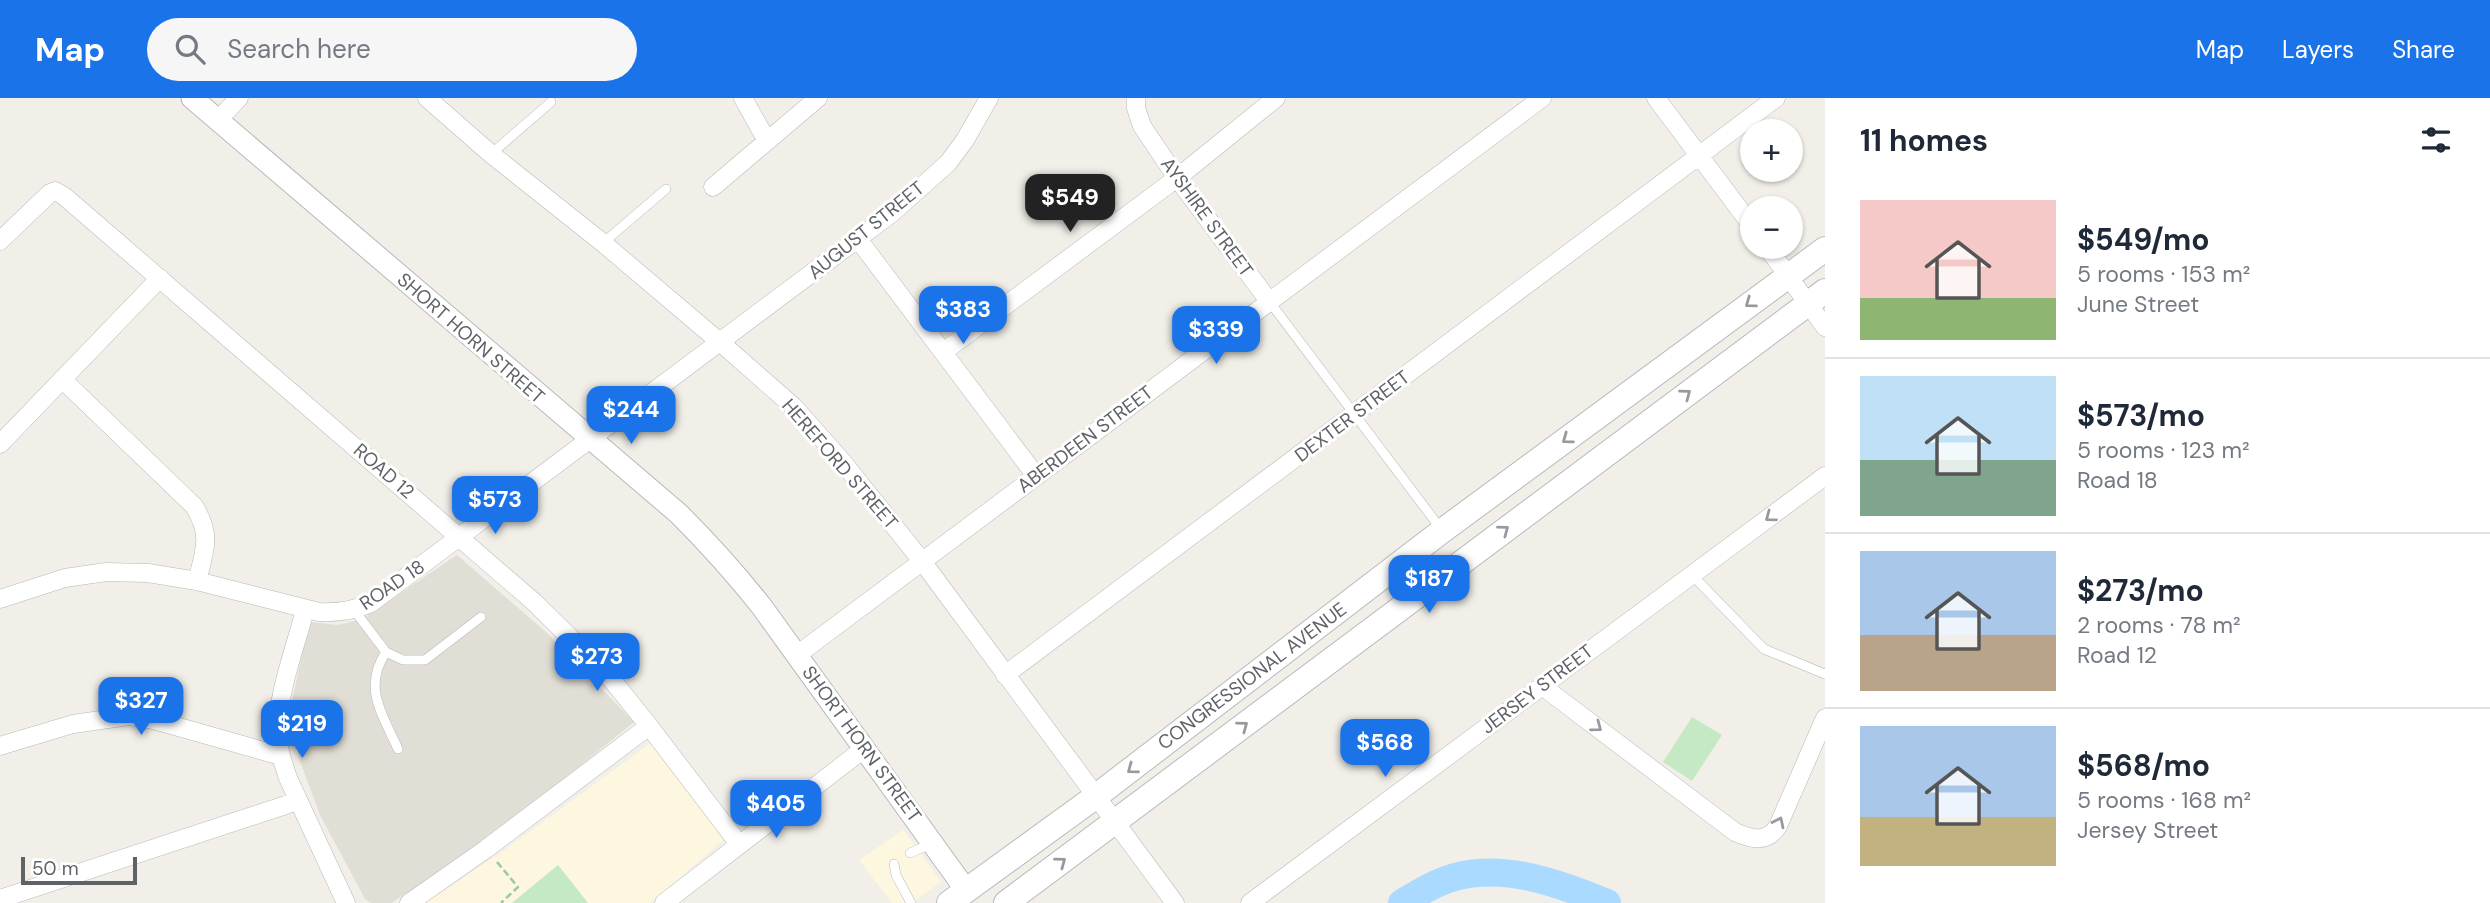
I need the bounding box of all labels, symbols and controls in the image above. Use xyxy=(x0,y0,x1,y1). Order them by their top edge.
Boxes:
search box xyxy=(147,18,637,81)
text: Map xyxy=(35,28,105,71)
icon: search xyxy=(171,30,209,68)
text: Search here xyxy=(227,32,371,66)
text: Map xyxy=(2196,34,2244,65)
text: Layers xyxy=(2282,34,2354,65)
text: Share xyxy=(2392,34,2455,65)
map controls xyxy=(1740,119,1803,259)
button: + xyxy=(1740,119,1803,182)
text: 11 homes xyxy=(1860,121,1988,160)
icon: filters xyxy=(2417,121,2455,159)
street label: AYSHIRE STREET xyxy=(1155,152,1259,282)
pin: $549 xyxy=(1029,174,1111,234)
street label: AUGUST STREET xyxy=(803,175,930,285)
text: $549 xyxy=(1041,182,1099,212)
button: − xyxy=(1740,196,1803,259)
text: $549/mo xyxy=(2077,220,2210,259)
icon: home xyxy=(1916,228,2000,312)
text: 5 rooms · 153 m² xyxy=(2077,259,2250,289)
street label: SHORT HORN STREET xyxy=(392,267,550,409)
pin: $383 xyxy=(922,286,1004,346)
text: June Street xyxy=(2077,289,2199,319)
text: $383 xyxy=(935,294,991,324)
one-way arrow xyxy=(1745,295,1758,308)
pin: $339 xyxy=(1175,306,1257,366)
text: $339 xyxy=(1188,314,1244,344)
street label: DEXTER STREET xyxy=(1289,364,1415,467)
street label: ABERDEEN STREET xyxy=(1012,380,1158,498)
pin: $244 xyxy=(590,386,672,446)
one-way arrow xyxy=(1678,390,1691,403)
text: $244 xyxy=(603,394,659,424)
street label: HEREFORD STREET xyxy=(777,394,904,535)
text: $573/mo xyxy=(2077,396,2205,435)
icon: home xyxy=(1916,404,2000,488)
one-way arrow xyxy=(1562,430,1575,443)
text: 5 rooms · 123 m² xyxy=(2077,435,2250,465)
street label: ROAD 12 xyxy=(348,438,420,504)
text: Road 18 xyxy=(2077,465,2158,495)
pin: $573 xyxy=(454,476,536,536)
text: $573 xyxy=(468,484,522,514)
one-way arrow xyxy=(1765,508,1778,521)
one-way arrow xyxy=(1496,526,1508,539)
street label: ROAD 18 xyxy=(355,554,429,616)
pin: $187 xyxy=(1388,556,1470,615)
text: $187 xyxy=(1405,563,1453,593)
text: $273/mo xyxy=(2077,571,2204,610)
icon: home xyxy=(1916,579,2000,663)
street label: CONGRESSIONAL AVENUE xyxy=(1152,597,1352,755)
text: 2 rooms · 78 m² xyxy=(2077,610,2241,640)
pin: $273 xyxy=(556,634,638,693)
street label: JERSEY STREET xyxy=(1476,638,1598,739)
text: Road 12 xyxy=(2077,640,2157,670)
text: $273 xyxy=(571,641,623,671)
street label: SHORT HORN STREET xyxy=(797,661,927,827)
pin: $327 xyxy=(100,678,182,737)
text: $327 xyxy=(114,685,168,715)
pin: $219 xyxy=(261,700,343,760)
text: $219 xyxy=(277,708,327,738)
one-way arrow xyxy=(1589,719,1601,732)
pin: $568 xyxy=(1344,720,1426,779)
one-way arrow xyxy=(1235,721,1248,734)
text: $568 xyxy=(1356,727,1414,757)
text: $568/mo xyxy=(2077,746,2210,785)
icon: home xyxy=(1916,754,2000,838)
one-way arrow xyxy=(1127,760,1140,773)
pin: $405 xyxy=(735,780,817,840)
text: 5 rooms · 168 m² xyxy=(2077,785,2251,815)
text: $405 xyxy=(746,788,806,818)
text: Jersey Street xyxy=(2077,815,2218,845)
one-way arrow xyxy=(1770,817,1784,829)
scale bar xyxy=(21,854,136,886)
text: 50 m xyxy=(32,856,79,881)
one-way arrow xyxy=(1053,858,1066,871)

